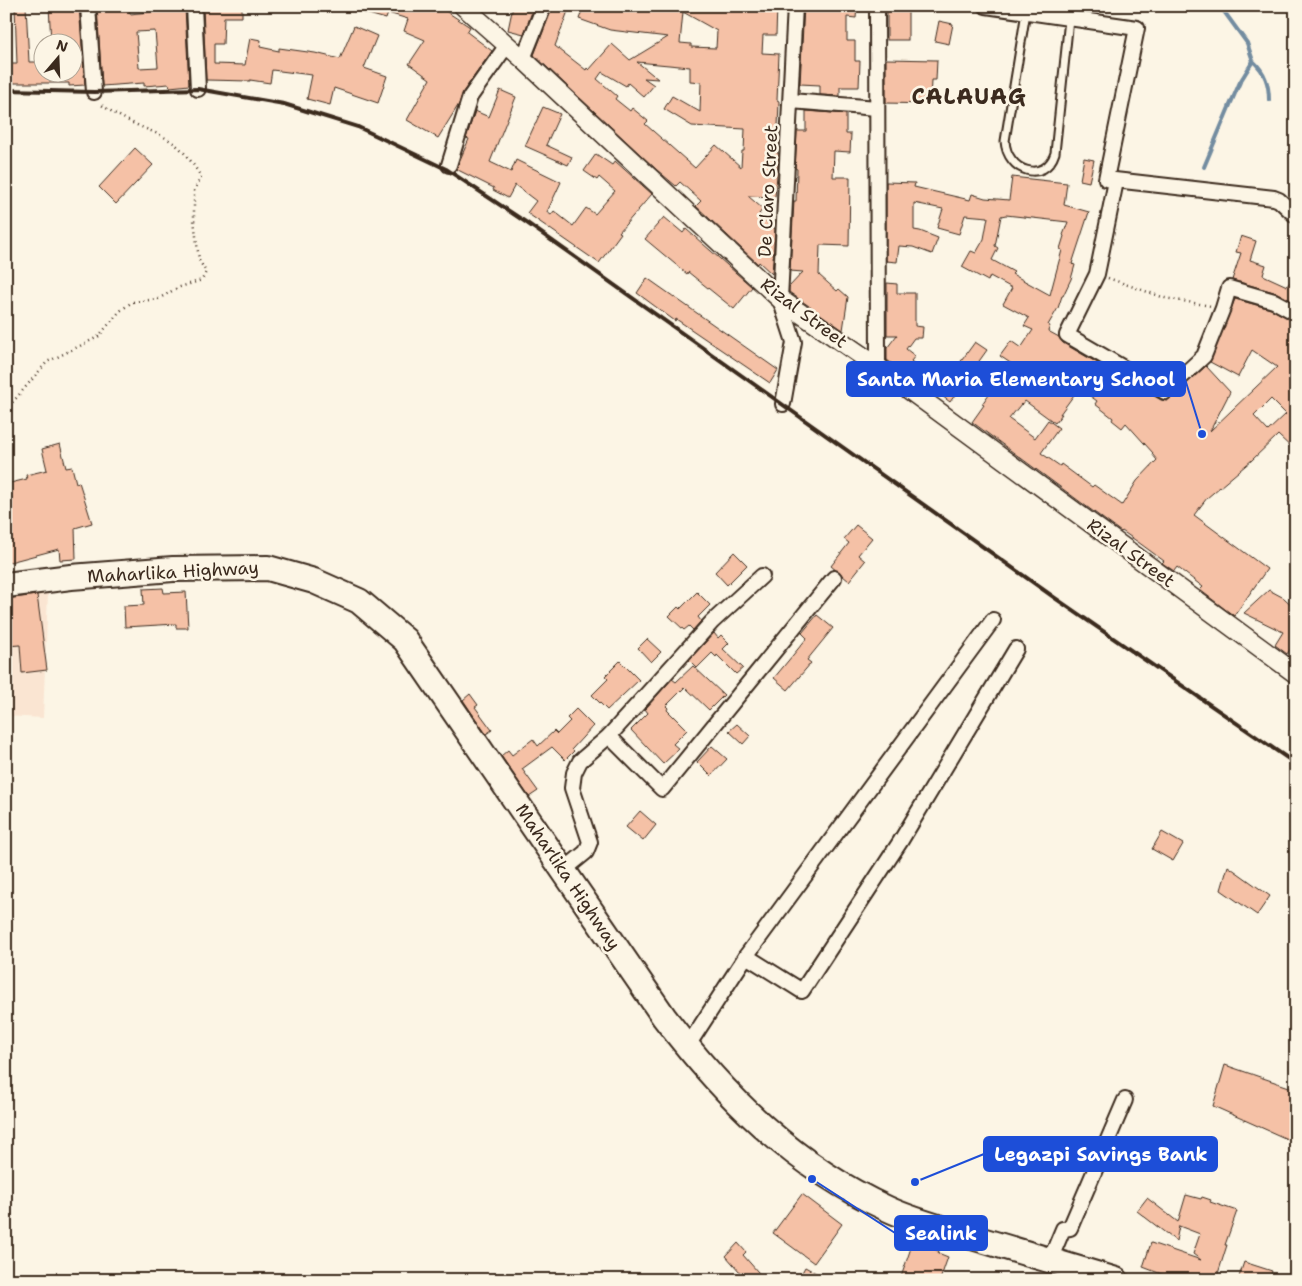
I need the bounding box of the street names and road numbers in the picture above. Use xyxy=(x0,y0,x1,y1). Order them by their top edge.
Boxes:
street label: De Claro Street xyxy=(753,124,783,258)
street label: Rizal Street xyxy=(756,272,852,354)
street label: Rizal Street xyxy=(1082,513,1180,593)
street label: Maharlika Highway xyxy=(87,556,259,588)
street label: Maharlika Highway xyxy=(510,799,626,955)

